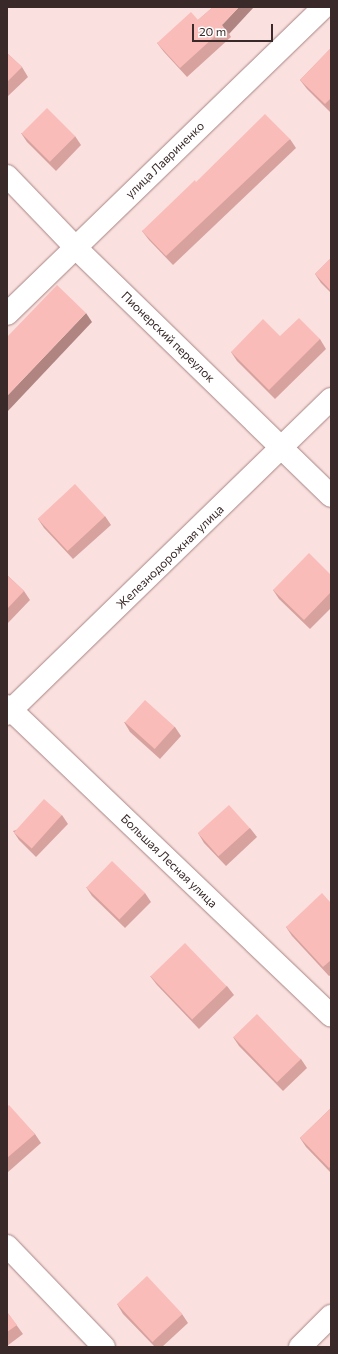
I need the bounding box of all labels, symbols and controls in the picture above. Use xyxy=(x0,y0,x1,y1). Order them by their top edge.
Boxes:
scale bar xyxy=(194,16,275,42)
text: 20 m xyxy=(199,24,226,38)
street label: улица Лавриненко xyxy=(123,119,207,201)
street label: Пионерский переулок xyxy=(118,289,218,385)
street label: Железнодорожная улица xyxy=(113,502,227,612)
street label: Большая Лесная улица xyxy=(118,811,220,911)

